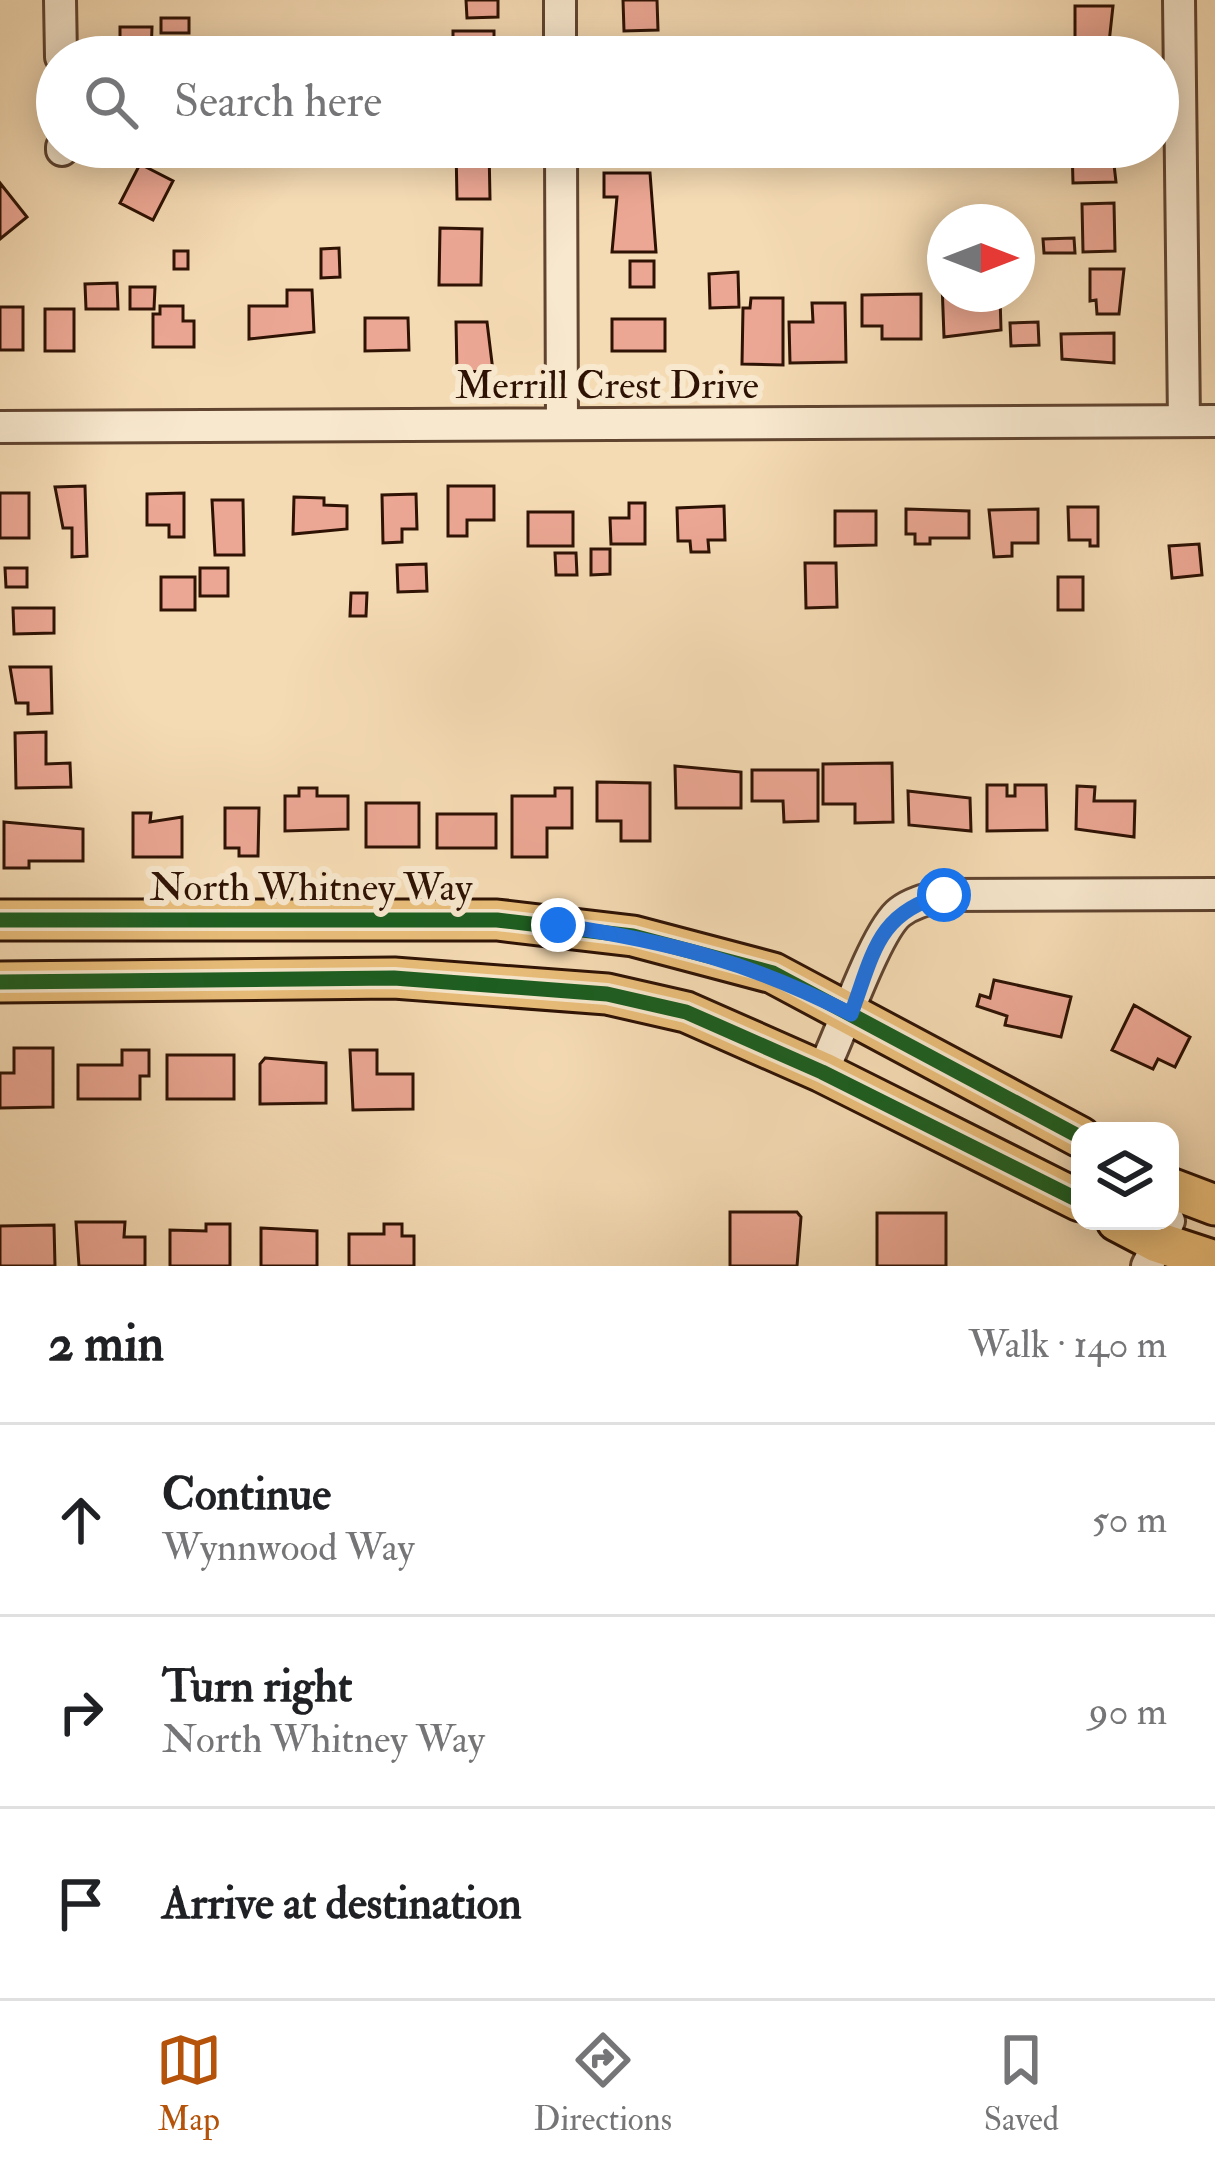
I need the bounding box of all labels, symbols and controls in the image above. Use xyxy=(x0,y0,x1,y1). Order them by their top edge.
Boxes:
search box xyxy=(36,36,1179,168)
icon: search xyxy=(78,69,144,135)
text: Search here xyxy=(174,74,382,130)
north arrow xyxy=(927,204,1035,312)
street label: Merrill Crest Drive xyxy=(455,361,759,410)
street label: North Whitney Way xyxy=(150,863,473,912)
route start xyxy=(917,868,971,922)
route end xyxy=(531,898,585,952)
map controls xyxy=(1071,1122,1179,1230)
button: layers xyxy=(1071,1122,1179,1230)
text: 2 min xyxy=(48,1312,164,1376)
text: Walk · 140 m xyxy=(969,1320,1167,1369)
text: Continue xyxy=(162,1467,331,1523)
icon: ahead xyxy=(48,1487,114,1553)
text: 50 m xyxy=(1092,1495,1167,1544)
text: Wynnwood Way xyxy=(162,1523,415,1572)
text: Turn right xyxy=(162,1659,352,1715)
icon: right xyxy=(48,1679,114,1745)
text: 90 m xyxy=(1089,1687,1167,1736)
text: North Whitney Way xyxy=(162,1715,485,1764)
icon: arrive xyxy=(48,1871,114,1937)
text: Arrive at destination xyxy=(162,1876,522,1932)
tab: Map xyxy=(156,2027,222,2140)
tab: Directions xyxy=(534,2027,672,2140)
tab: Saved xyxy=(984,2027,1059,2140)

